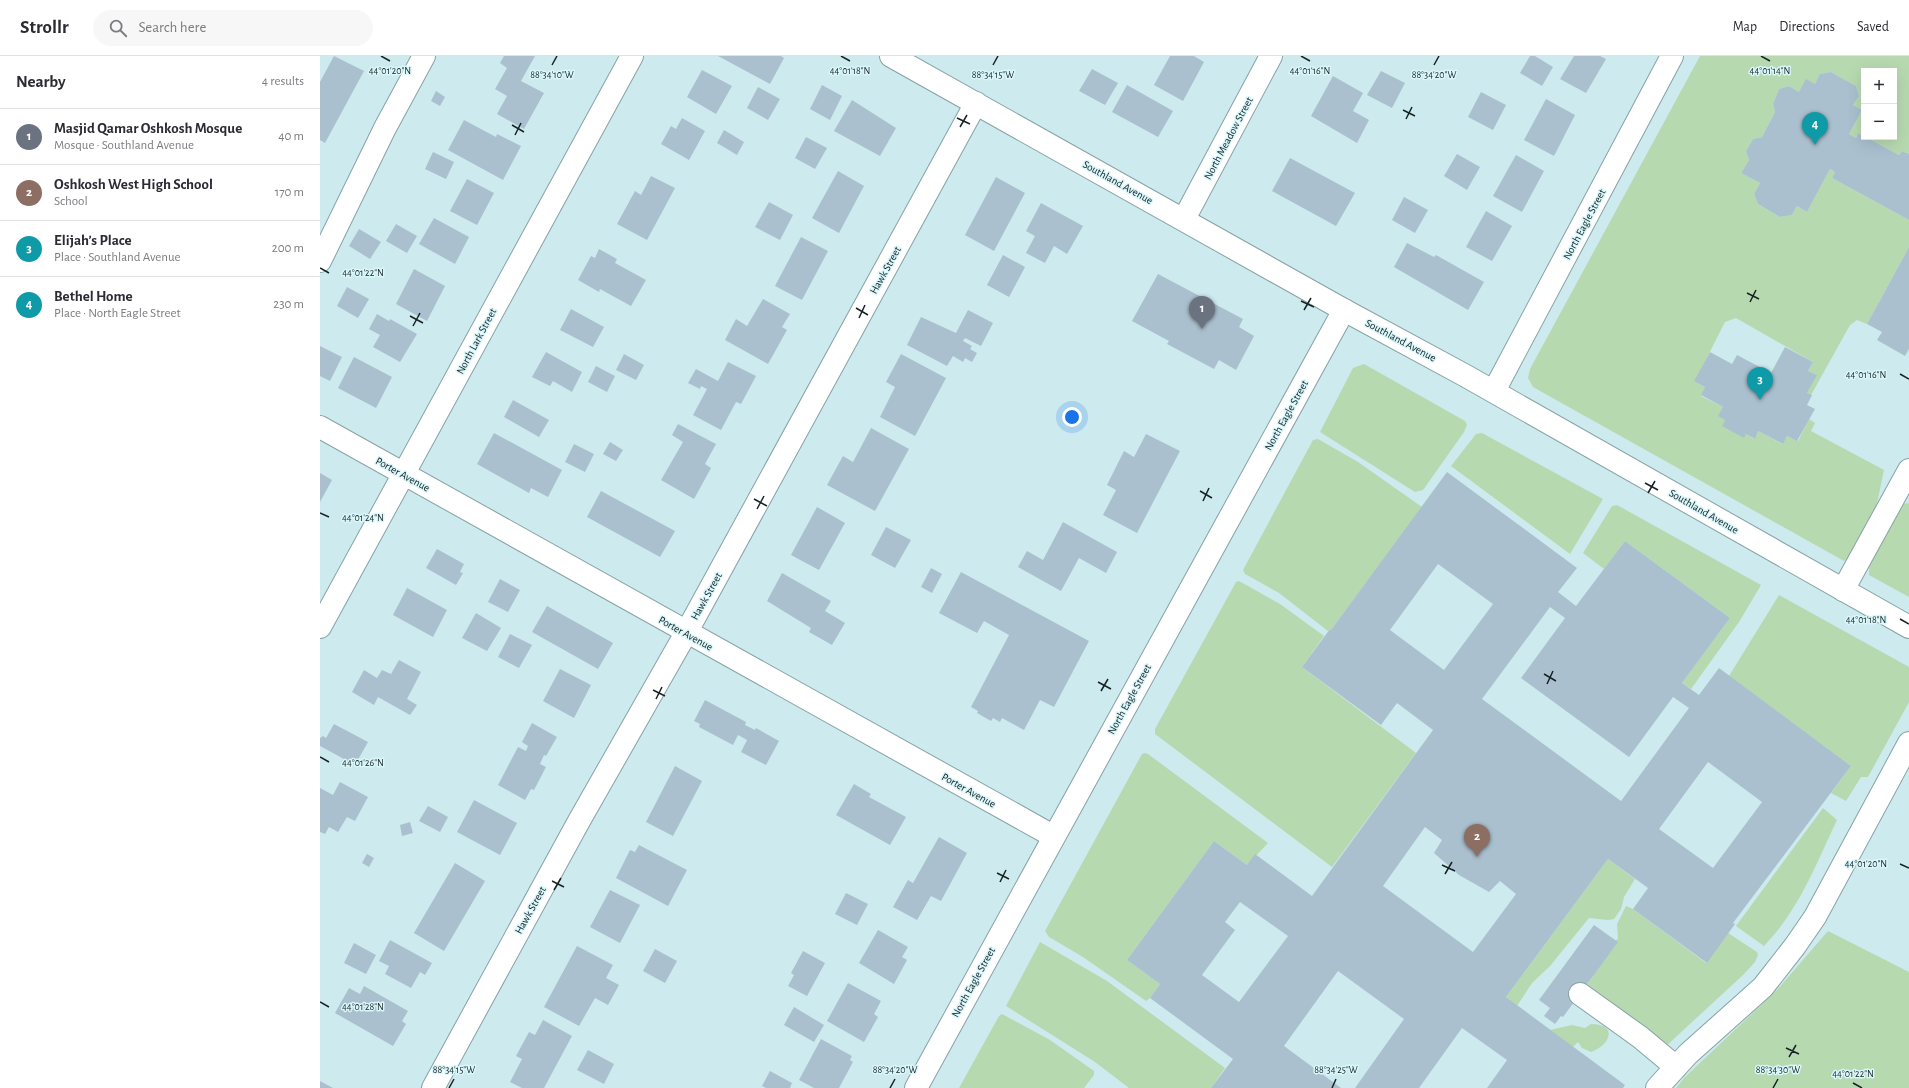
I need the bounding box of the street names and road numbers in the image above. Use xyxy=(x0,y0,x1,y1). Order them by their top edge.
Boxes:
street label: North Meadow Street xyxy=(1202,95,1255,181)
street label: Southland Avenue xyxy=(1081,159,1155,206)
street label: North Eagle Street xyxy=(1561,187,1608,261)
street label: Hawk Street xyxy=(868,244,903,296)
street label: North Lark Street xyxy=(454,306,499,376)
street label: Southland Avenue xyxy=(1364,317,1438,364)
street label: North Eagle Street xyxy=(1263,378,1310,452)
street label: Porter Avenue xyxy=(374,455,432,494)
street label: Southland Avenue xyxy=(1667,487,1740,536)
street label: Hawk Street xyxy=(689,570,724,622)
street label: Porter Avenue xyxy=(657,614,715,653)
street label: North Eagle Street xyxy=(1106,662,1153,736)
street label: Porter Avenue xyxy=(940,771,998,810)
street label: Hawk Street xyxy=(513,884,548,936)
street label: North Eagle Street xyxy=(950,945,997,1019)

